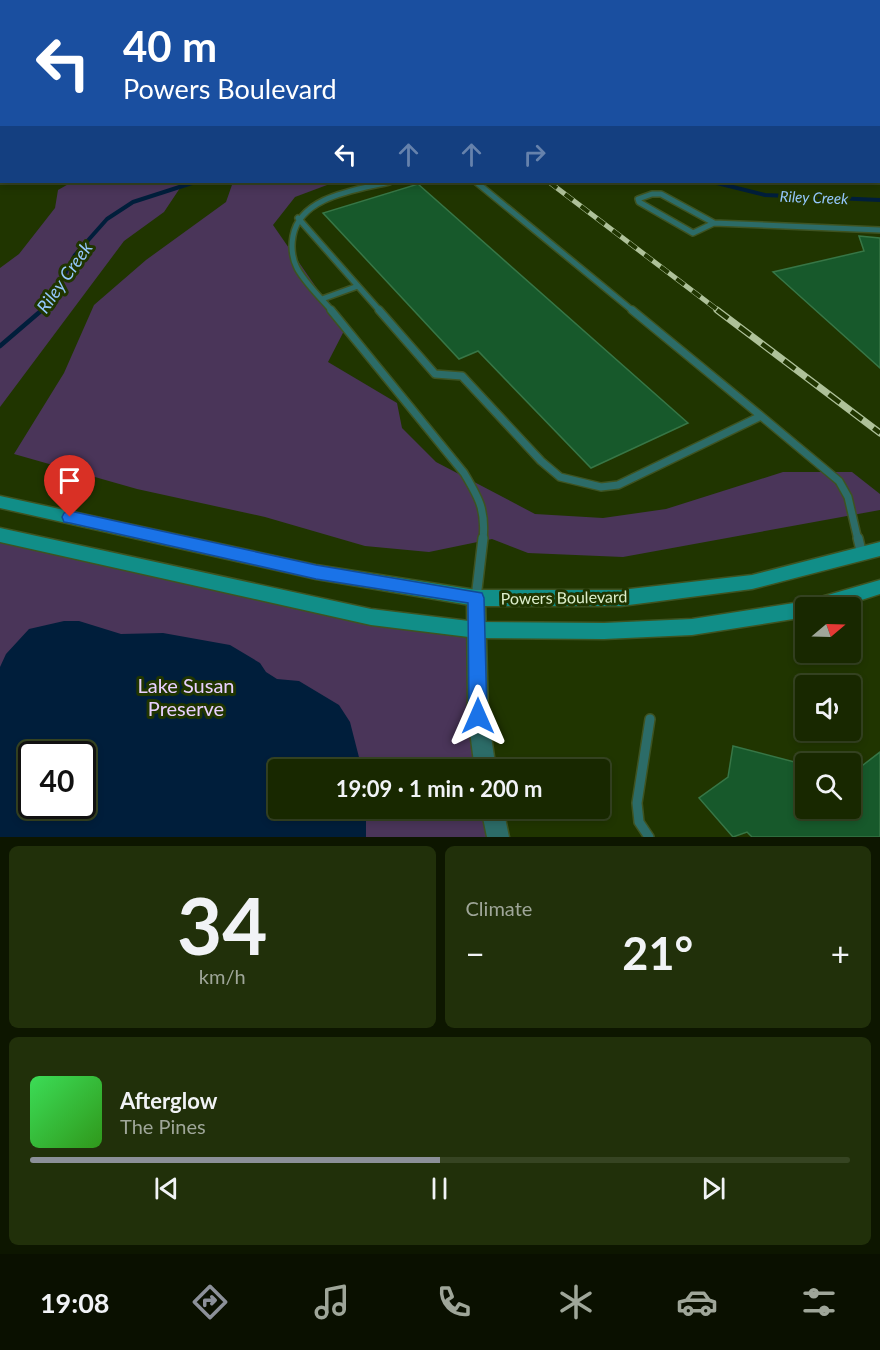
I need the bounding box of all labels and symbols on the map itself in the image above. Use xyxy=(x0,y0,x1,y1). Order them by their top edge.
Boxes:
water label: Riley Creek xyxy=(779,187,849,207)
water label: Riley Creek xyxy=(31,237,97,317)
pin xyxy=(44,455,95,517)
street label: Powers Boulevard xyxy=(501,586,627,608)
north arrow xyxy=(795,597,861,663)
park label: Lake Susan Preserve xyxy=(137,673,235,720)
position arrow xyxy=(446,684,510,748)
speed limit sign: 40 xyxy=(18,741,96,819)

